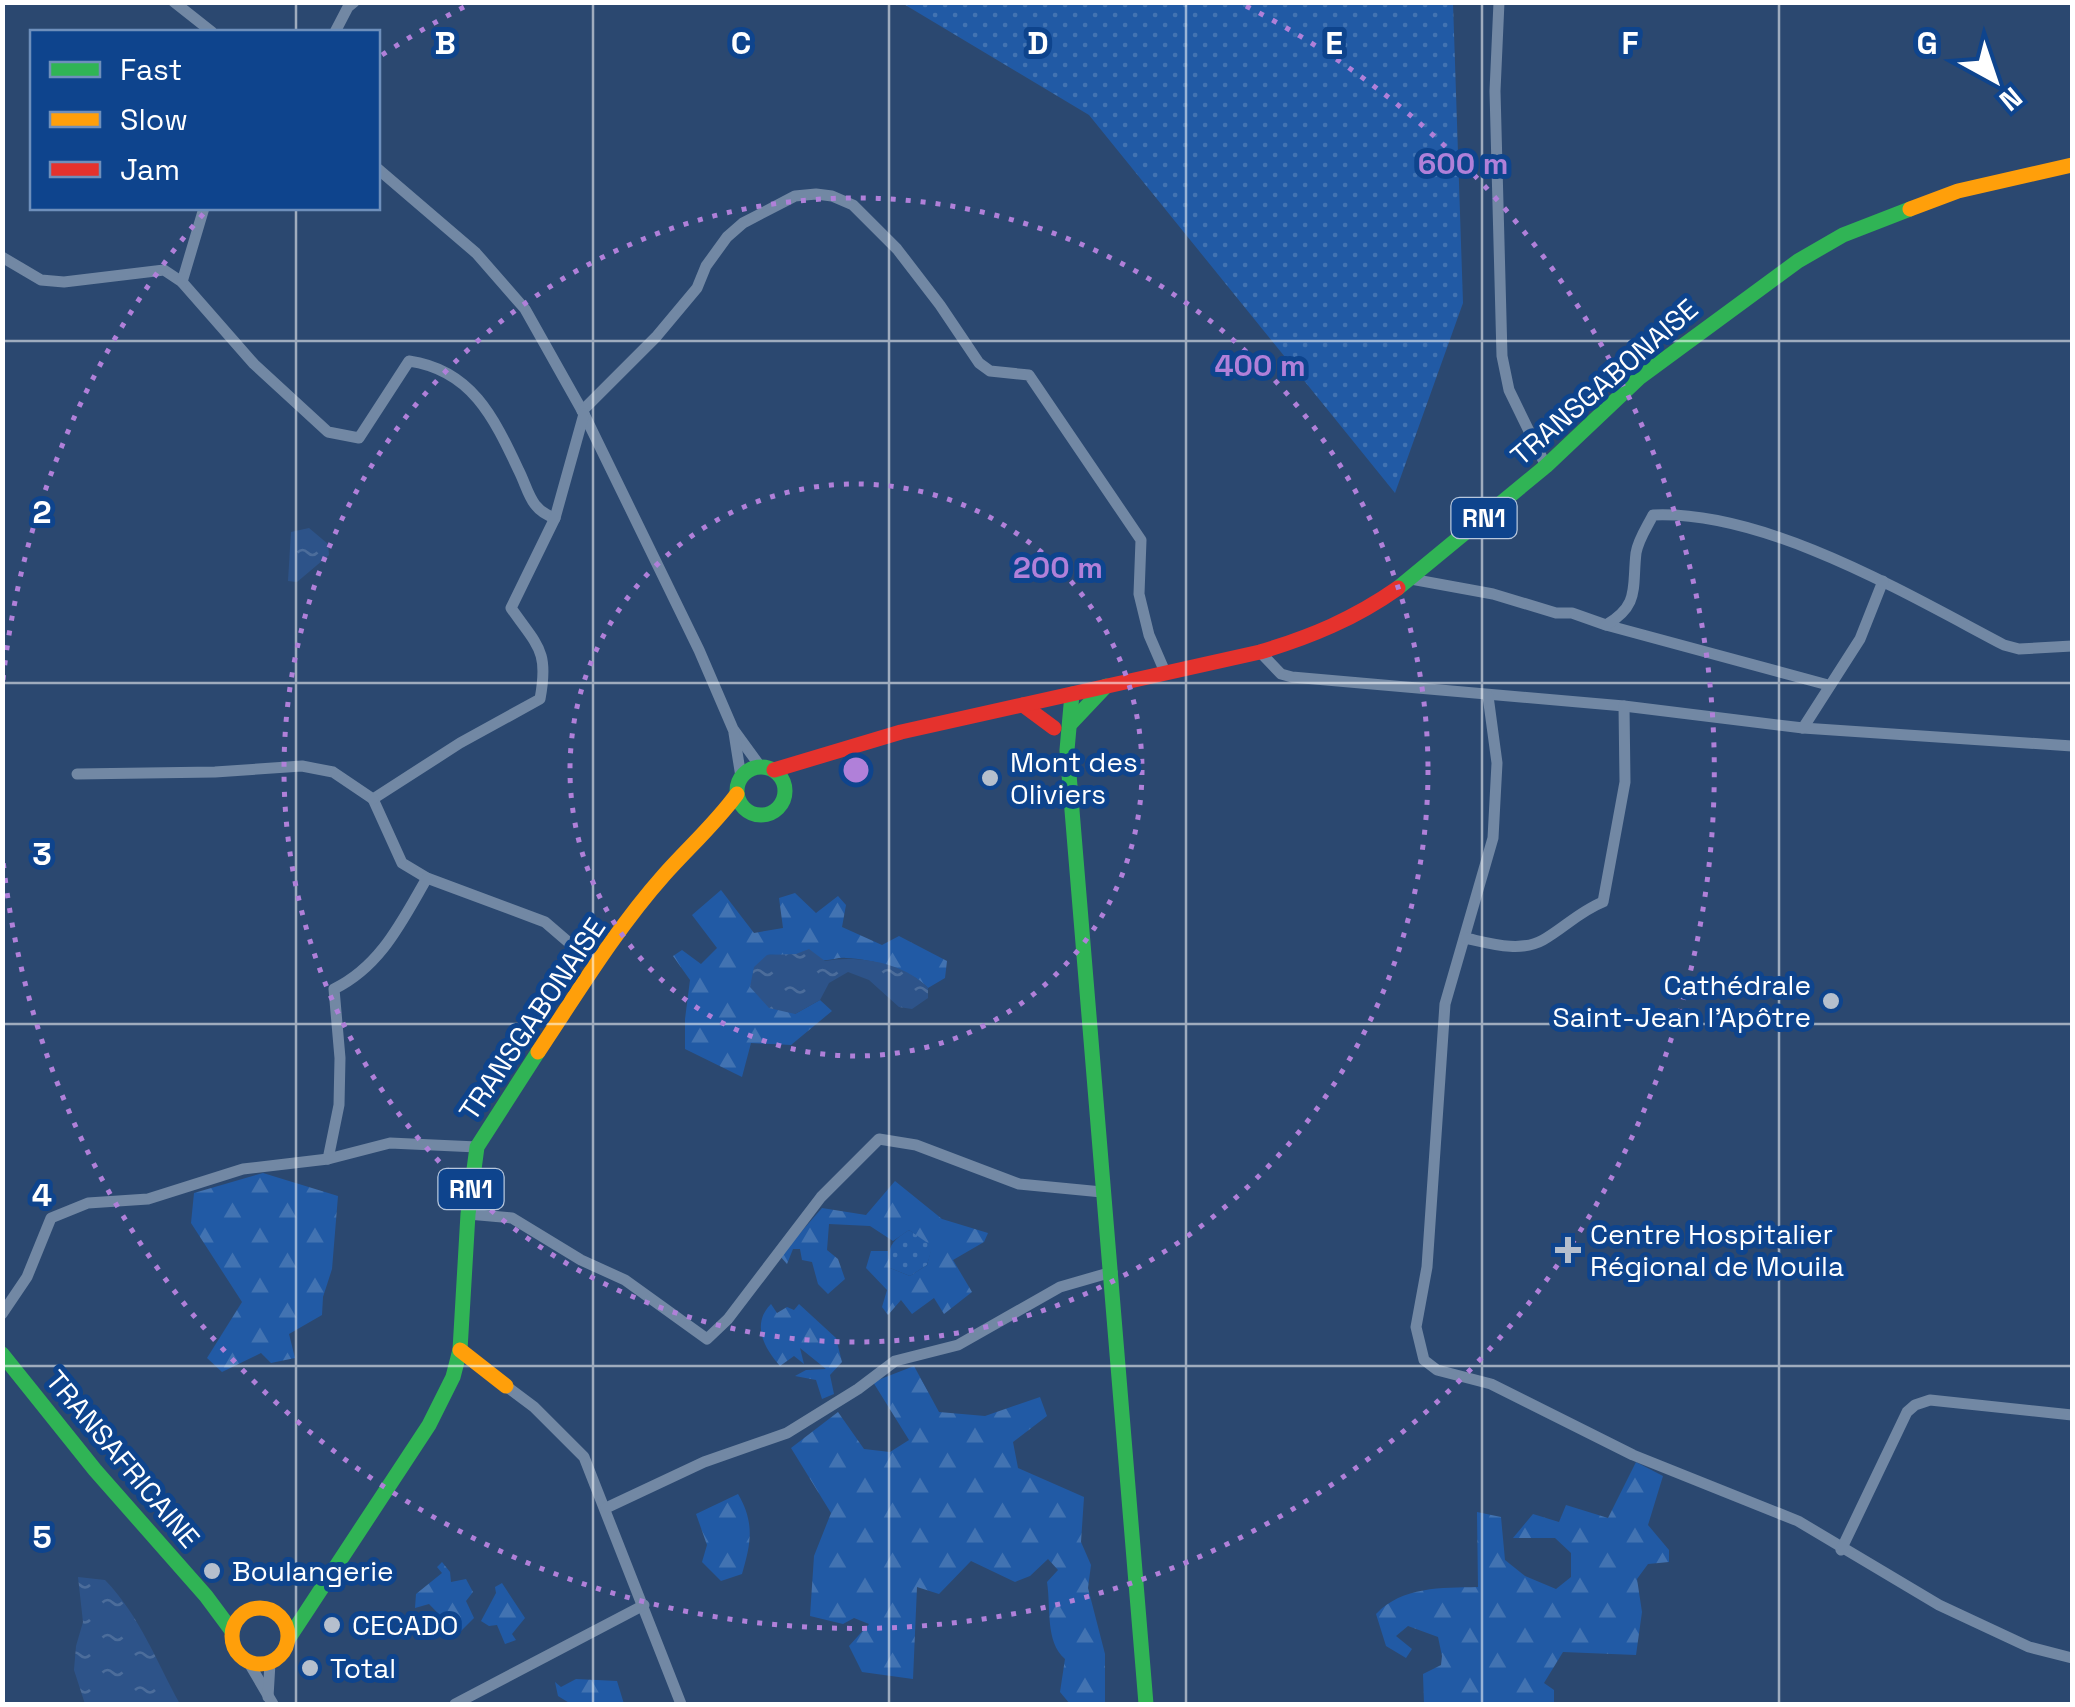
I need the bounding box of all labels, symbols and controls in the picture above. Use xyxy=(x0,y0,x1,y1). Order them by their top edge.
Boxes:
text: B xyxy=(434,23,456,63)
text: C xyxy=(731,23,751,63)
text: D xyxy=(1027,23,1049,63)
text: E xyxy=(1325,23,1343,63)
text: F xyxy=(1621,23,1639,63)
text: G xyxy=(1916,23,1938,63)
legend xyxy=(30,30,380,210)
north arrow xyxy=(1945,30,2045,130)
text: Fast xyxy=(120,50,182,89)
text: N xyxy=(1992,79,2030,119)
text: Slow xyxy=(120,100,188,139)
text: 600 m xyxy=(1418,144,1508,183)
text: Jam xyxy=(120,150,180,189)
street label: TRANSGABONAISE xyxy=(1503,291,1705,473)
text: 400 m xyxy=(1214,346,1306,385)
text: 2 xyxy=(32,492,52,532)
road number: RN1 xyxy=(1452,498,1516,538)
text: 200 m xyxy=(1013,548,1103,587)
place label: Mont des Oliviers xyxy=(1010,744,1138,812)
centre of rings xyxy=(838,752,874,788)
marker: Mont des Oliviers xyxy=(979,767,1001,789)
text: 3 xyxy=(32,834,52,874)
street label: TRANSGABONAISE xyxy=(451,911,613,1127)
place label: Cathédrale Saint-Jean l’Apôtre xyxy=(1553,967,1811,1035)
marker: Cathédrale Saint-Jean l’Apôtre xyxy=(1820,990,1842,1012)
road number: RN1 xyxy=(438,1169,504,1209)
text: 4 xyxy=(32,1175,52,1215)
place label: Centre Hospitalier Régional de Mouila xyxy=(1590,1216,1844,1284)
marker: Centre Hospitalier Régional de Mouila xyxy=(1555,1237,1581,1263)
street label: TRANSAFRICAINE xyxy=(38,1363,208,1555)
text: 5 xyxy=(32,1517,52,1557)
place label: Boulangerie xyxy=(232,1553,394,1589)
marker: Boulangerie xyxy=(201,1560,223,1582)
place label: CECADO xyxy=(352,1607,458,1643)
marker: CECADO xyxy=(321,1614,343,1636)
place label: Total xyxy=(330,1650,396,1686)
marker: Total xyxy=(299,1657,321,1679)

